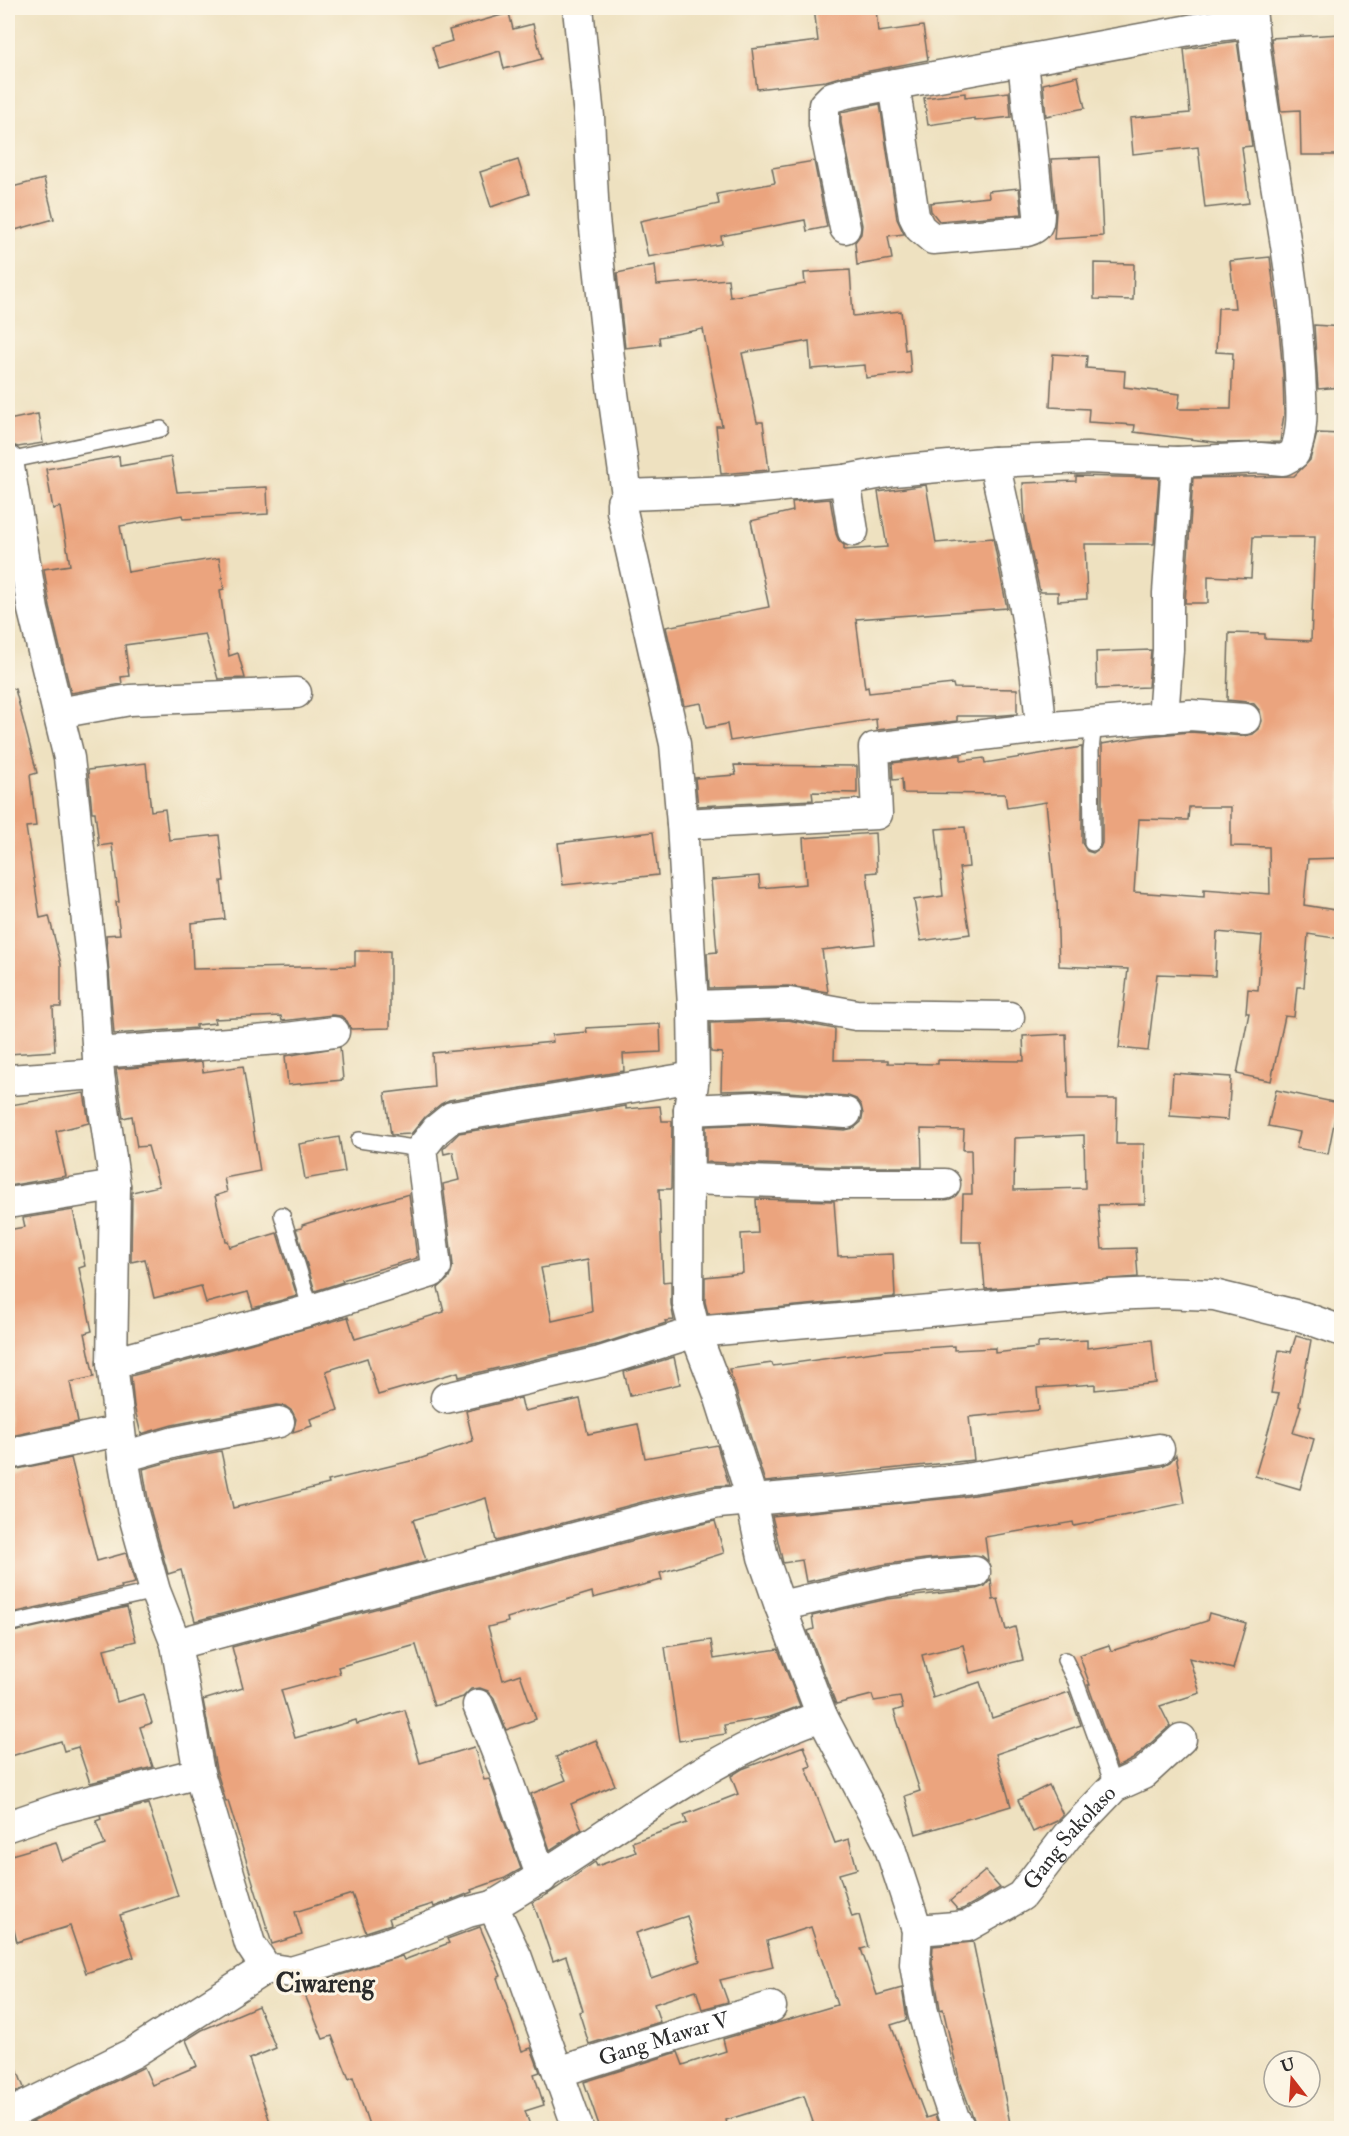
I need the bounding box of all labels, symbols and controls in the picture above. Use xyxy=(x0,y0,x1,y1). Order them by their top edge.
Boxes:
street label: Gang Sakolaso xyxy=(1017,1779,1122,1895)
district label: Ciwareng xyxy=(276,1968,376,2001)
street label: Gang Mawar V xyxy=(595,2005,734,2072)
north arrow xyxy=(1262,2049,1322,2109)
text: U xyxy=(1279,2054,1298,2077)

